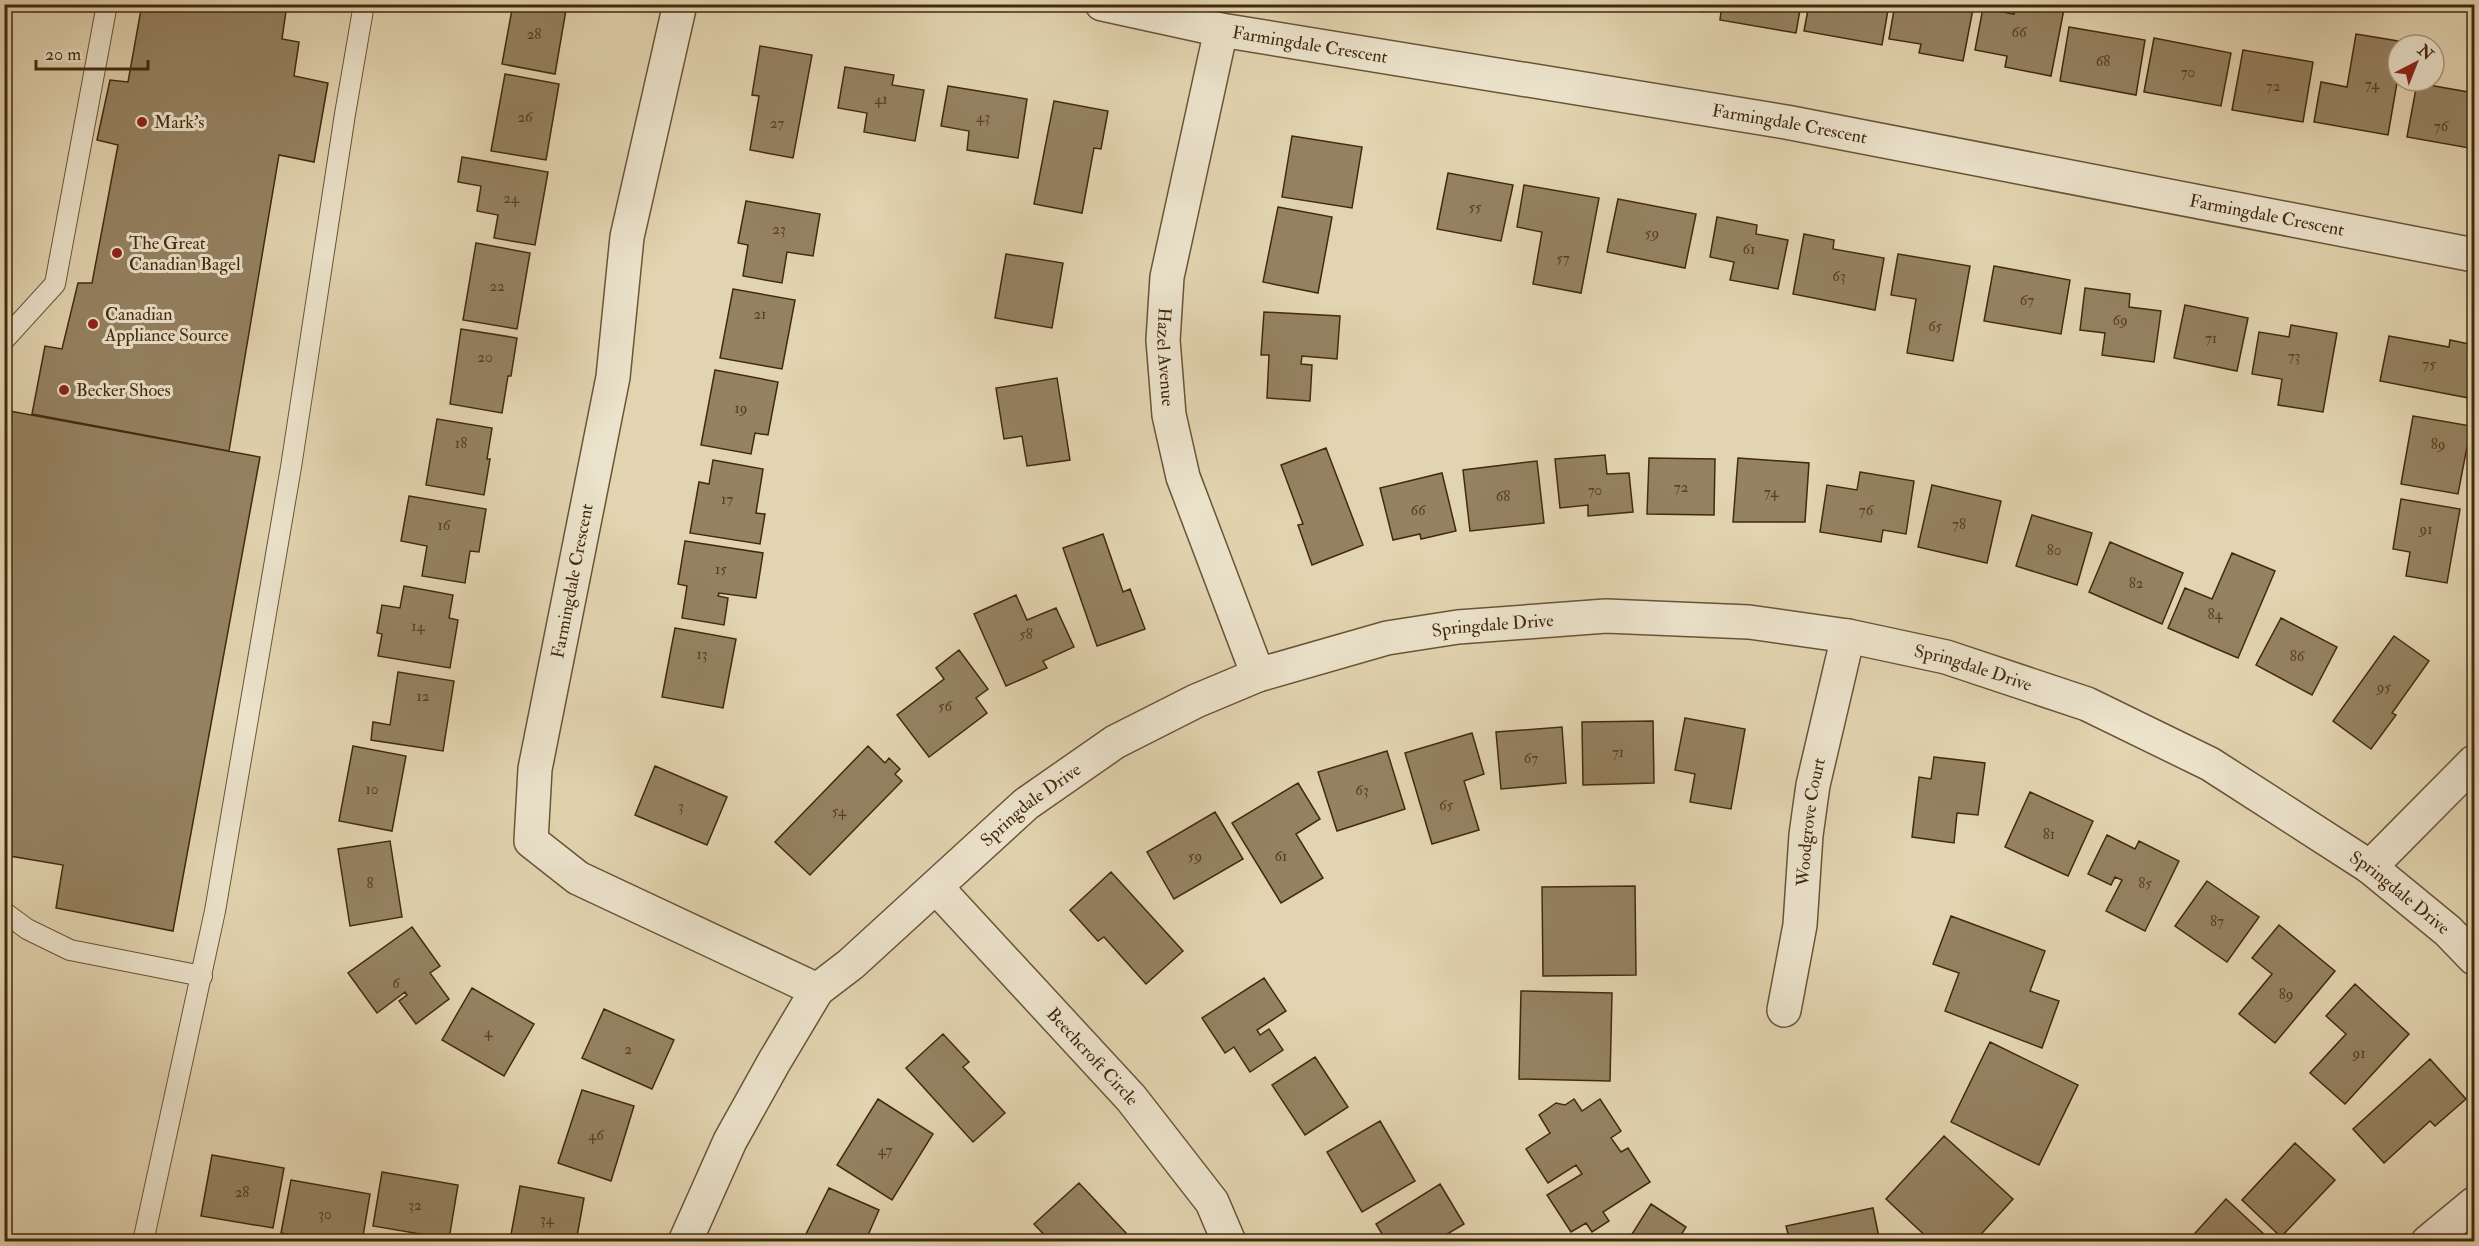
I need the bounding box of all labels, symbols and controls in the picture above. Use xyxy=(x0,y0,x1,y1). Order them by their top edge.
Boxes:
street label: Farmingdale Crescent xyxy=(1231,21,1390,69)
house number: 66 xyxy=(2011,23,2028,42)
house number: 28 xyxy=(527,25,541,44)
scale bar xyxy=(36,33,148,71)
north arrow xyxy=(2386,33,2446,93)
text: N xyxy=(2413,40,2438,65)
text: 20 m xyxy=(45,43,81,66)
house number: 68 xyxy=(2096,52,2110,71)
house number: 70 xyxy=(2181,63,2195,82)
house number: 74 xyxy=(2365,75,2380,94)
house number: 72 xyxy=(2266,77,2281,96)
house number: 41 xyxy=(874,90,888,109)
street label: Farmingdale Crescent xyxy=(1710,99,1869,149)
house number: 26 xyxy=(517,108,534,127)
house number: 43 xyxy=(976,108,990,127)
place label: Mark's xyxy=(154,111,204,134)
house number: 27 xyxy=(770,114,784,133)
marker: Mark's xyxy=(135,115,149,129)
house number: 76 xyxy=(2434,117,2450,136)
house number: 24 xyxy=(503,189,520,208)
street label: Farmingdale Crescent xyxy=(2187,189,2346,242)
house number: 55 xyxy=(1468,198,1482,217)
house number: 23 xyxy=(772,220,786,239)
house number: 59 xyxy=(1645,224,1659,243)
place label: The Great Canadian Bagel xyxy=(129,232,241,276)
house number: 61 xyxy=(1743,240,1755,259)
marker: The Great Canadian Bagel xyxy=(110,246,124,260)
house number: 57 xyxy=(1556,249,1570,268)
house number: 63 xyxy=(1832,267,1846,286)
house number: 22 xyxy=(489,277,505,296)
house number: 67 xyxy=(2020,291,2034,310)
place label: Canadian Appliance Source xyxy=(104,303,229,347)
house number: 21 xyxy=(754,305,766,324)
street label: Hazel Avenue xyxy=(1151,307,1179,408)
house number: 69 xyxy=(2112,311,2128,330)
marker: Canadian Appliance Source xyxy=(86,317,100,331)
house number: 65 xyxy=(1928,317,1942,336)
house number: 71 xyxy=(2205,329,2217,348)
house number: 73 xyxy=(2288,347,2300,366)
house number: 20 xyxy=(477,348,493,367)
house number: 75 xyxy=(2422,355,2436,374)
place label: Becker Shoes xyxy=(76,379,171,402)
marker: Becker Shoes xyxy=(57,383,71,397)
house number: 19 xyxy=(735,399,747,418)
house number: 18 xyxy=(455,434,467,453)
house number: 89 xyxy=(2431,435,2445,454)
house number: 72 xyxy=(1674,478,1689,497)
house number: 70 xyxy=(1588,481,1602,500)
house number: 74 xyxy=(1764,483,1779,502)
house number: 68 xyxy=(1496,487,1510,506)
house number: 17 xyxy=(721,490,733,509)
house number: 66 xyxy=(1410,501,1427,520)
house number: 76 xyxy=(1859,501,1875,520)
street label: Farmingdale Crescent xyxy=(546,502,599,660)
house number: 78 xyxy=(1952,515,1966,534)
house number: 16 xyxy=(438,516,452,535)
house number: 91 xyxy=(2419,520,2433,539)
house number: 80 xyxy=(2047,541,2061,560)
house number: 15 xyxy=(715,560,727,579)
house number: 82 xyxy=(2129,574,2144,593)
house number: 84 xyxy=(2207,605,2223,624)
street label: Springdale Drive xyxy=(1430,609,1555,643)
house number: 14 xyxy=(411,617,426,636)
house number: 58 xyxy=(1019,625,1033,644)
street label: Springdale Drive xyxy=(1912,640,2035,697)
house number: 13 xyxy=(696,645,708,664)
house number: 86 xyxy=(2290,647,2306,666)
house number: 95 xyxy=(2376,678,2392,697)
house number: 12 xyxy=(417,687,430,706)
house number: 56 xyxy=(938,697,953,716)
house number: 71 xyxy=(1612,743,1624,762)
house number: 67 xyxy=(1524,749,1538,768)
street label: Woodgrove Court xyxy=(1792,755,1831,888)
street label: Springdale Drive xyxy=(976,758,1086,852)
house number: 10 xyxy=(366,780,378,799)
house number: 63 xyxy=(1355,781,1369,800)
house number: 65 xyxy=(1439,796,1453,815)
house number: 3 xyxy=(678,797,684,816)
house number: 54 xyxy=(832,802,847,821)
house number: 81 xyxy=(2043,825,2055,844)
street label: Springdale Drive xyxy=(2345,846,2455,940)
house number: 59 xyxy=(1188,847,1202,866)
house number: 61 xyxy=(1275,847,1287,866)
house number: 8 xyxy=(366,874,374,893)
house number: 85 xyxy=(2138,874,2152,893)
house number: 87 xyxy=(2210,912,2224,931)
house number: 6 xyxy=(392,974,401,993)
house number: 89 xyxy=(2279,985,2293,1004)
street label: Beechcroft Circle xyxy=(1041,1003,1144,1111)
house number: 4 xyxy=(484,1023,493,1042)
house number: 2 xyxy=(624,1040,632,1059)
house number: 91 xyxy=(2352,1044,2366,1063)
house number: 46 xyxy=(588,1126,605,1145)
house number: 47 xyxy=(878,1141,892,1160)
house number: 28 xyxy=(235,1183,249,1202)
house number: 32 xyxy=(408,1196,422,1215)
house number: 30 xyxy=(318,1205,332,1224)
house number: 34 xyxy=(540,1210,555,1229)

